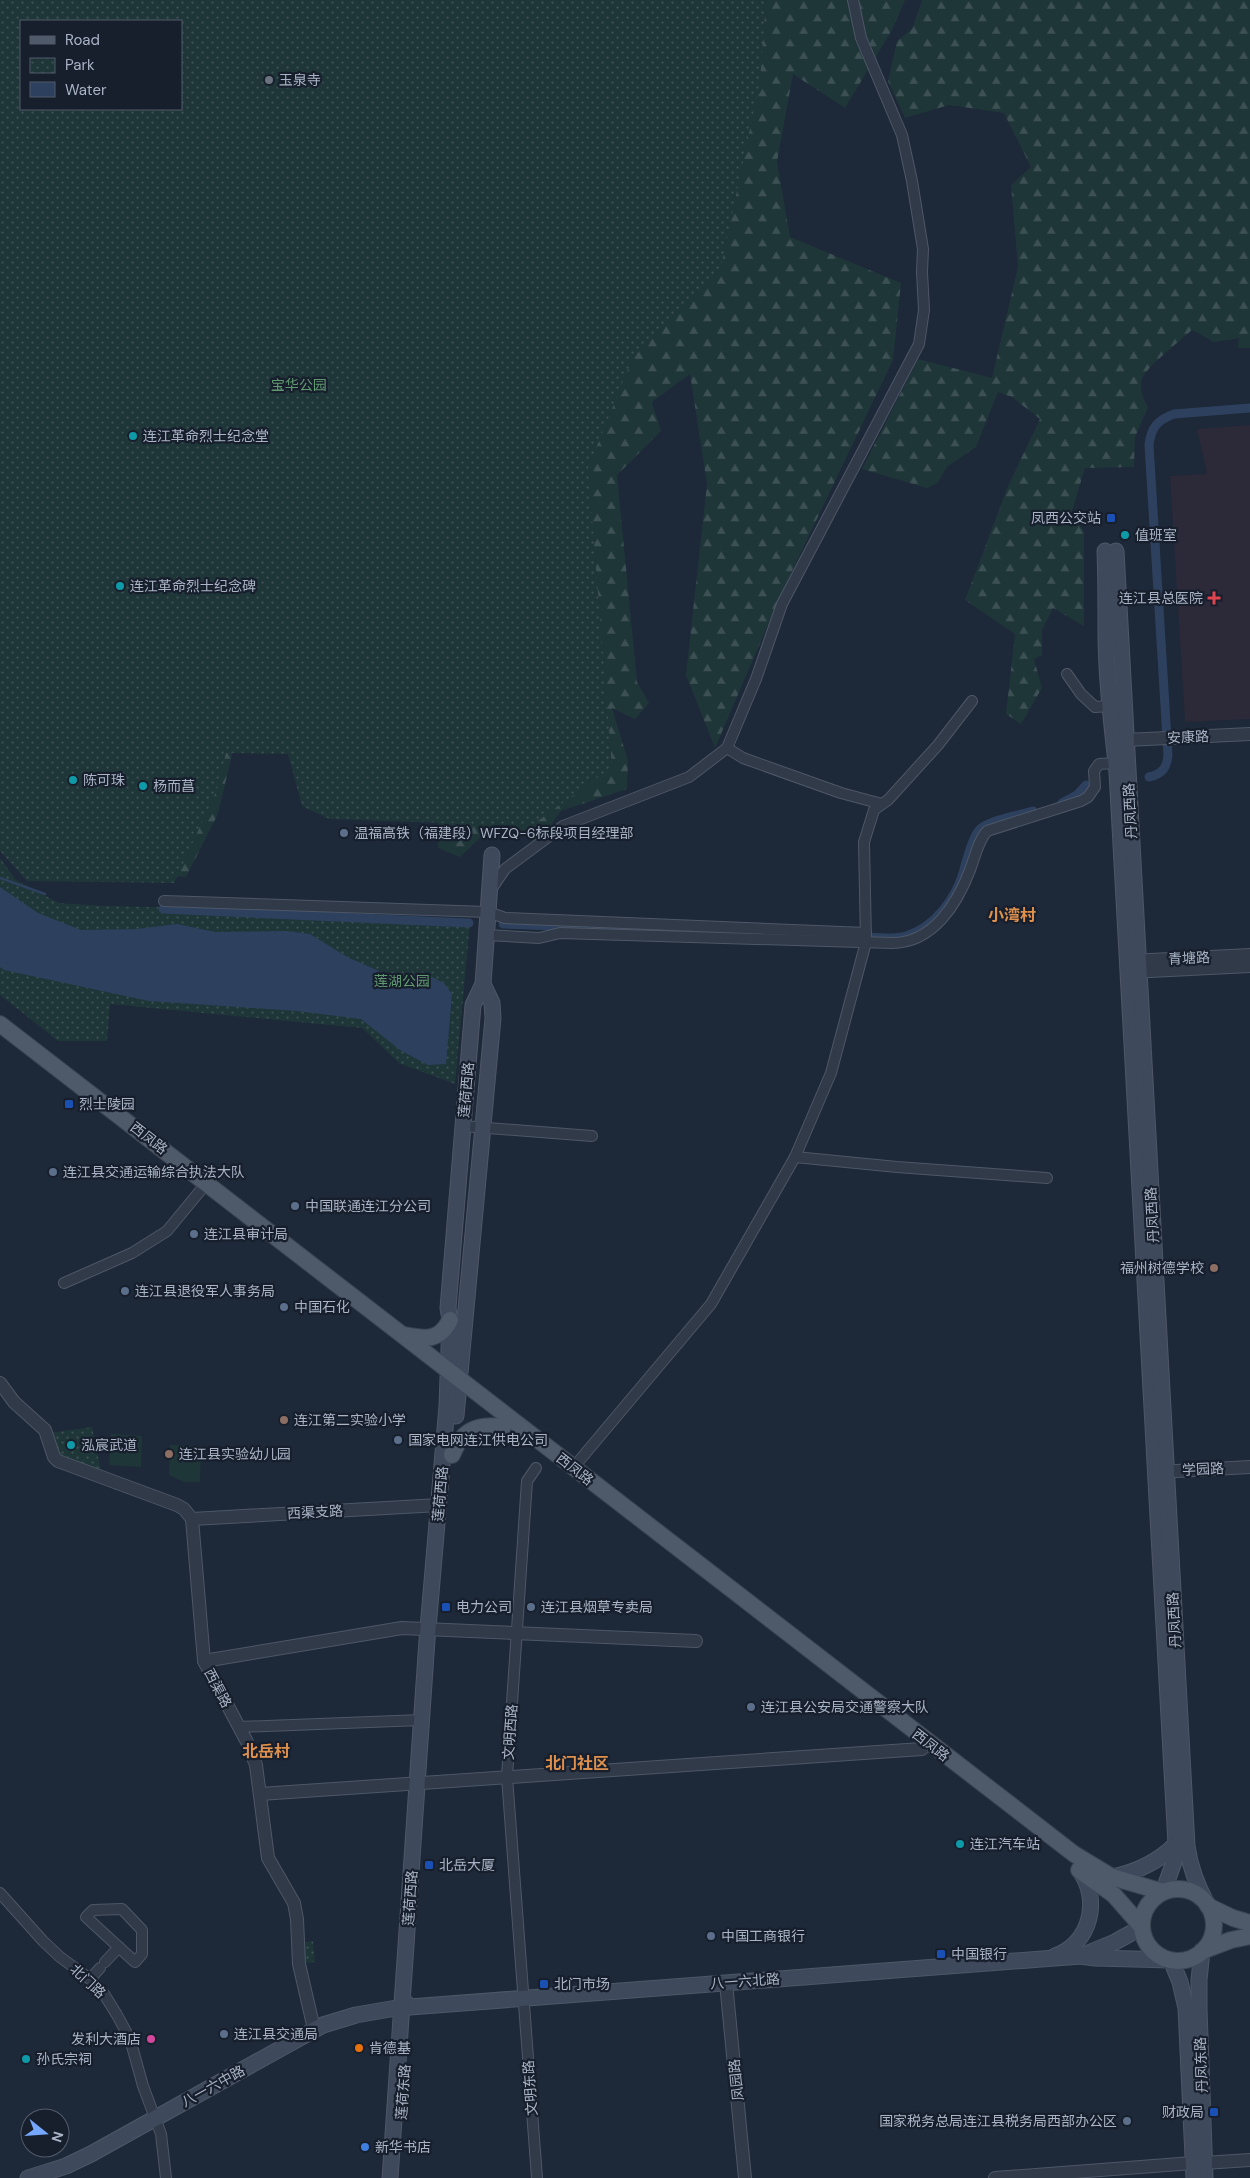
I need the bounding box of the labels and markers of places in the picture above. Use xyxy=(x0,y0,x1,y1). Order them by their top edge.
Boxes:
place label: 玉泉寺 xyxy=(279,71,321,89)
marker: 玉泉寺 xyxy=(263,74,275,86)
place label: 连江革命烈士纪念堂 xyxy=(143,427,269,445)
marker: 连江革命烈士纪念堂 xyxy=(127,430,139,442)
place label: 凤西公交站 xyxy=(1031,509,1101,527)
marker: 凤西公交站 xyxy=(1105,512,1117,524)
place label: 值班室 xyxy=(1135,526,1177,544)
marker: 值班室 xyxy=(1119,529,1131,541)
place label: 连江革命烈士纪念碑 xyxy=(130,577,256,595)
marker: 连江革命烈士纪念碑 xyxy=(114,580,126,592)
place label: 连江县总医院 xyxy=(1119,589,1203,607)
marker: 连江县总医院 xyxy=(1207,591,1221,605)
place label: 陈可珠 xyxy=(83,771,125,789)
marker: 陈可珠 xyxy=(67,774,79,786)
place label: 杨而菖 xyxy=(153,777,195,795)
marker: 杨而菖 xyxy=(137,780,149,792)
place label: 温福高铁（福建段）WFZQ-6标段项目经理部 xyxy=(354,824,634,842)
marker: 温福高铁（福建段）WFZQ-6标段项目经理部 xyxy=(338,827,350,839)
place label: 烈士陵园 xyxy=(79,1095,135,1113)
marker: 烈士陵园 xyxy=(63,1098,75,1110)
place label: 连江县交通运输综合执法大队 xyxy=(63,1163,245,1181)
marker: 连江县交通运输综合执法大队 xyxy=(47,1166,59,1178)
place label: 中国联通连江分公司 xyxy=(305,1197,431,1215)
marker: 中国联通连江分公司 xyxy=(289,1200,301,1212)
place label: 连江县审计局 xyxy=(204,1225,288,1243)
marker: 连江县审计局 xyxy=(188,1228,200,1240)
place label: 福州树德学校 xyxy=(1120,1259,1204,1277)
marker: 福州树德学校 xyxy=(1208,1262,1220,1274)
place label: 连江县退役军人事务局 xyxy=(135,1282,275,1300)
marker: 连江县退役军人事务局 xyxy=(119,1285,131,1297)
place label: 中国石化 xyxy=(294,1298,350,1316)
marker: 中国石化 xyxy=(278,1301,290,1313)
place label: 连江第二实验小学 xyxy=(294,1411,406,1429)
marker: 连江第二实验小学 xyxy=(278,1414,290,1426)
place label: 国家电网连江供电公司 xyxy=(408,1431,548,1449)
marker: 国家电网连江供电公司 xyxy=(392,1434,404,1446)
place label: 泓宸武道 xyxy=(81,1436,137,1454)
marker: 泓宸武道 xyxy=(65,1439,77,1451)
place label: 连江县实验幼儿园 xyxy=(179,1445,291,1463)
marker: 连江县实验幼儿园 xyxy=(163,1448,175,1460)
place label: 电力公司 xyxy=(456,1598,512,1616)
place label: 连江县烟草专卖局 xyxy=(541,1598,653,1616)
marker: 电力公司 xyxy=(440,1601,452,1613)
marker: 连江县烟草专卖局 xyxy=(525,1601,537,1613)
place label: 连江县公安局交通警察大队 xyxy=(761,1698,929,1716)
marker: 连江县公安局交通警察大队 xyxy=(745,1701,757,1713)
place label: 连江汽车站 xyxy=(970,1835,1040,1853)
marker: 连江汽车站 xyxy=(954,1838,966,1850)
place label: 北岳大厦 xyxy=(439,1856,495,1874)
marker: 北岳大厦 xyxy=(423,1859,435,1871)
place label: 中国工商银行 xyxy=(721,1927,805,1945)
marker: 中国工商银行 xyxy=(705,1930,717,1942)
place label: 中国银行 xyxy=(951,1945,1007,1963)
marker: 中国银行 xyxy=(935,1948,947,1960)
place label: 北门市场 xyxy=(554,1975,610,1993)
marker: 北门市场 xyxy=(538,1978,550,1990)
place label: 连江县交通局 xyxy=(234,2025,318,2043)
marker: 连江县交通局 xyxy=(218,2028,230,2040)
place label: 发利大酒店 xyxy=(71,2030,141,2048)
marker: 发利大酒店 xyxy=(145,2033,157,2045)
place label: 肯德基 xyxy=(369,2039,411,2057)
marker: 肯德基 xyxy=(353,2042,365,2054)
place label: 孙氏宗祠 xyxy=(36,2050,92,2068)
marker: 孙氏宗祠 xyxy=(20,2053,32,2065)
place label: 财政局 xyxy=(1162,2103,1204,2121)
marker: 财政局 xyxy=(1208,2106,1220,2118)
place label: 国家税务总局连江县税务局西部办公区 xyxy=(879,2112,1117,2130)
marker: 国家税务总局连江县税务局西部办公区 xyxy=(1121,2115,1133,2127)
place label: 新华书店 xyxy=(375,2138,431,2156)
marker: 新华书店 xyxy=(359,2141,371,2153)

